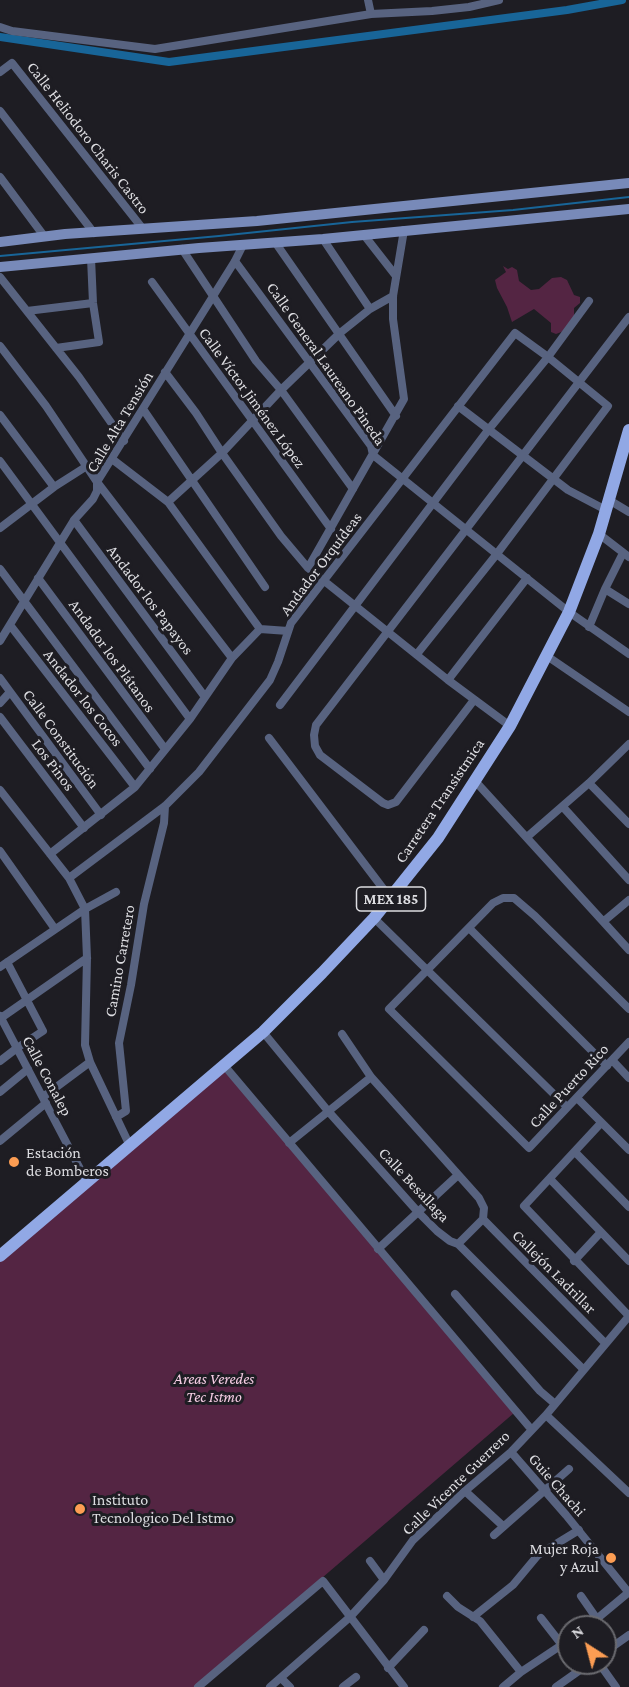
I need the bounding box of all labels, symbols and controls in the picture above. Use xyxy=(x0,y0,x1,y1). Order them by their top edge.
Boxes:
street label: Calle Heliodoro Charis Castro xyxy=(23,58,153,218)
street label: Calle General Laureano Pineda xyxy=(262,279,390,449)
street label: Calle Víctor Jiménez López xyxy=(195,324,309,472)
street label: Calle Alta Tensión xyxy=(82,368,158,476)
street label: Andador Orquídeas xyxy=(276,508,366,620)
street label: Andador los Papayos xyxy=(103,541,197,659)
street label: Andador los Plátanos xyxy=(65,596,159,716)
street label: Andador los Cocos xyxy=(39,646,127,750)
street label: Calle Constitución xyxy=(19,686,103,792)
street label: Los Pinos xyxy=(27,735,79,795)
street label: Carretera Transistmica xyxy=(391,735,489,867)
road number: MEX 185 xyxy=(356,887,426,911)
street label: Camino Carretero xyxy=(101,903,139,1019)
street label: Calle Conalep xyxy=(18,1033,76,1119)
street label: Calle Puerto Rico xyxy=(525,1040,613,1132)
place label: Estación de Bomberos xyxy=(26,1143,109,1181)
street label: Calle Besallaga xyxy=(374,1144,454,1226)
marker: Estación de Bomberos xyxy=(7,1155,21,1169)
street label: Callejón Ladrillar xyxy=(508,1226,600,1318)
park label: Areas Veredes Tec Istmo xyxy=(174,1369,254,1407)
street label: Calle Vicente Guerrero xyxy=(398,1427,514,1539)
street label: Guie Chachi xyxy=(524,1449,590,1521)
place label: Instituto Tecnologico Del Istmo xyxy=(92,1490,234,1528)
marker: Instituto Tecnologico Del Istmo xyxy=(73,1502,87,1516)
place label: Mujer Roja y Azul xyxy=(530,1539,599,1577)
marker: Mujer Roja y Azul xyxy=(604,1551,618,1565)
north arrow xyxy=(557,1615,617,1675)
text: N xyxy=(568,1622,587,1642)

